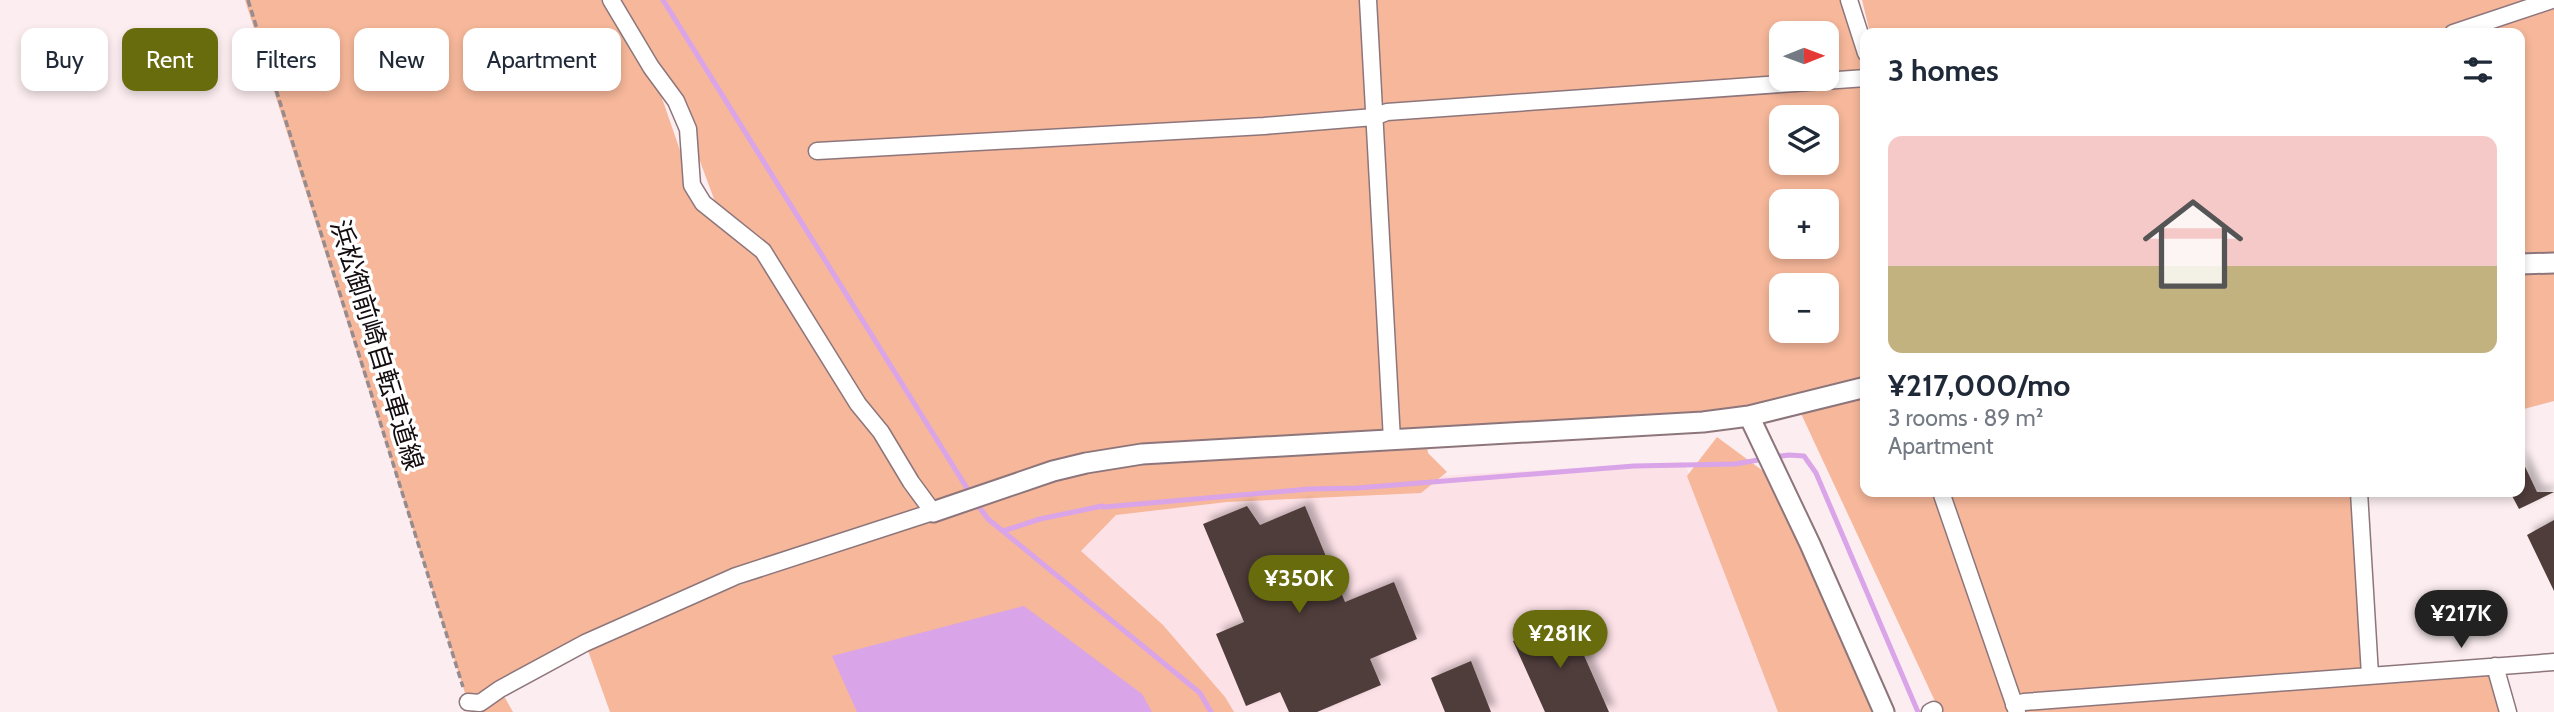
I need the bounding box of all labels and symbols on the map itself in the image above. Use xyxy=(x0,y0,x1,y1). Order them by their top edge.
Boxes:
north arrow xyxy=(1769,21,1839,91)
street label: 浜松御前崎自転車道線 xyxy=(324,216,430,474)
pin: ¥350K xyxy=(1250,556,1348,615)
pin: ¥217K xyxy=(2412,590,2510,650)
pin: ¥281K xyxy=(1511,610,1609,670)

